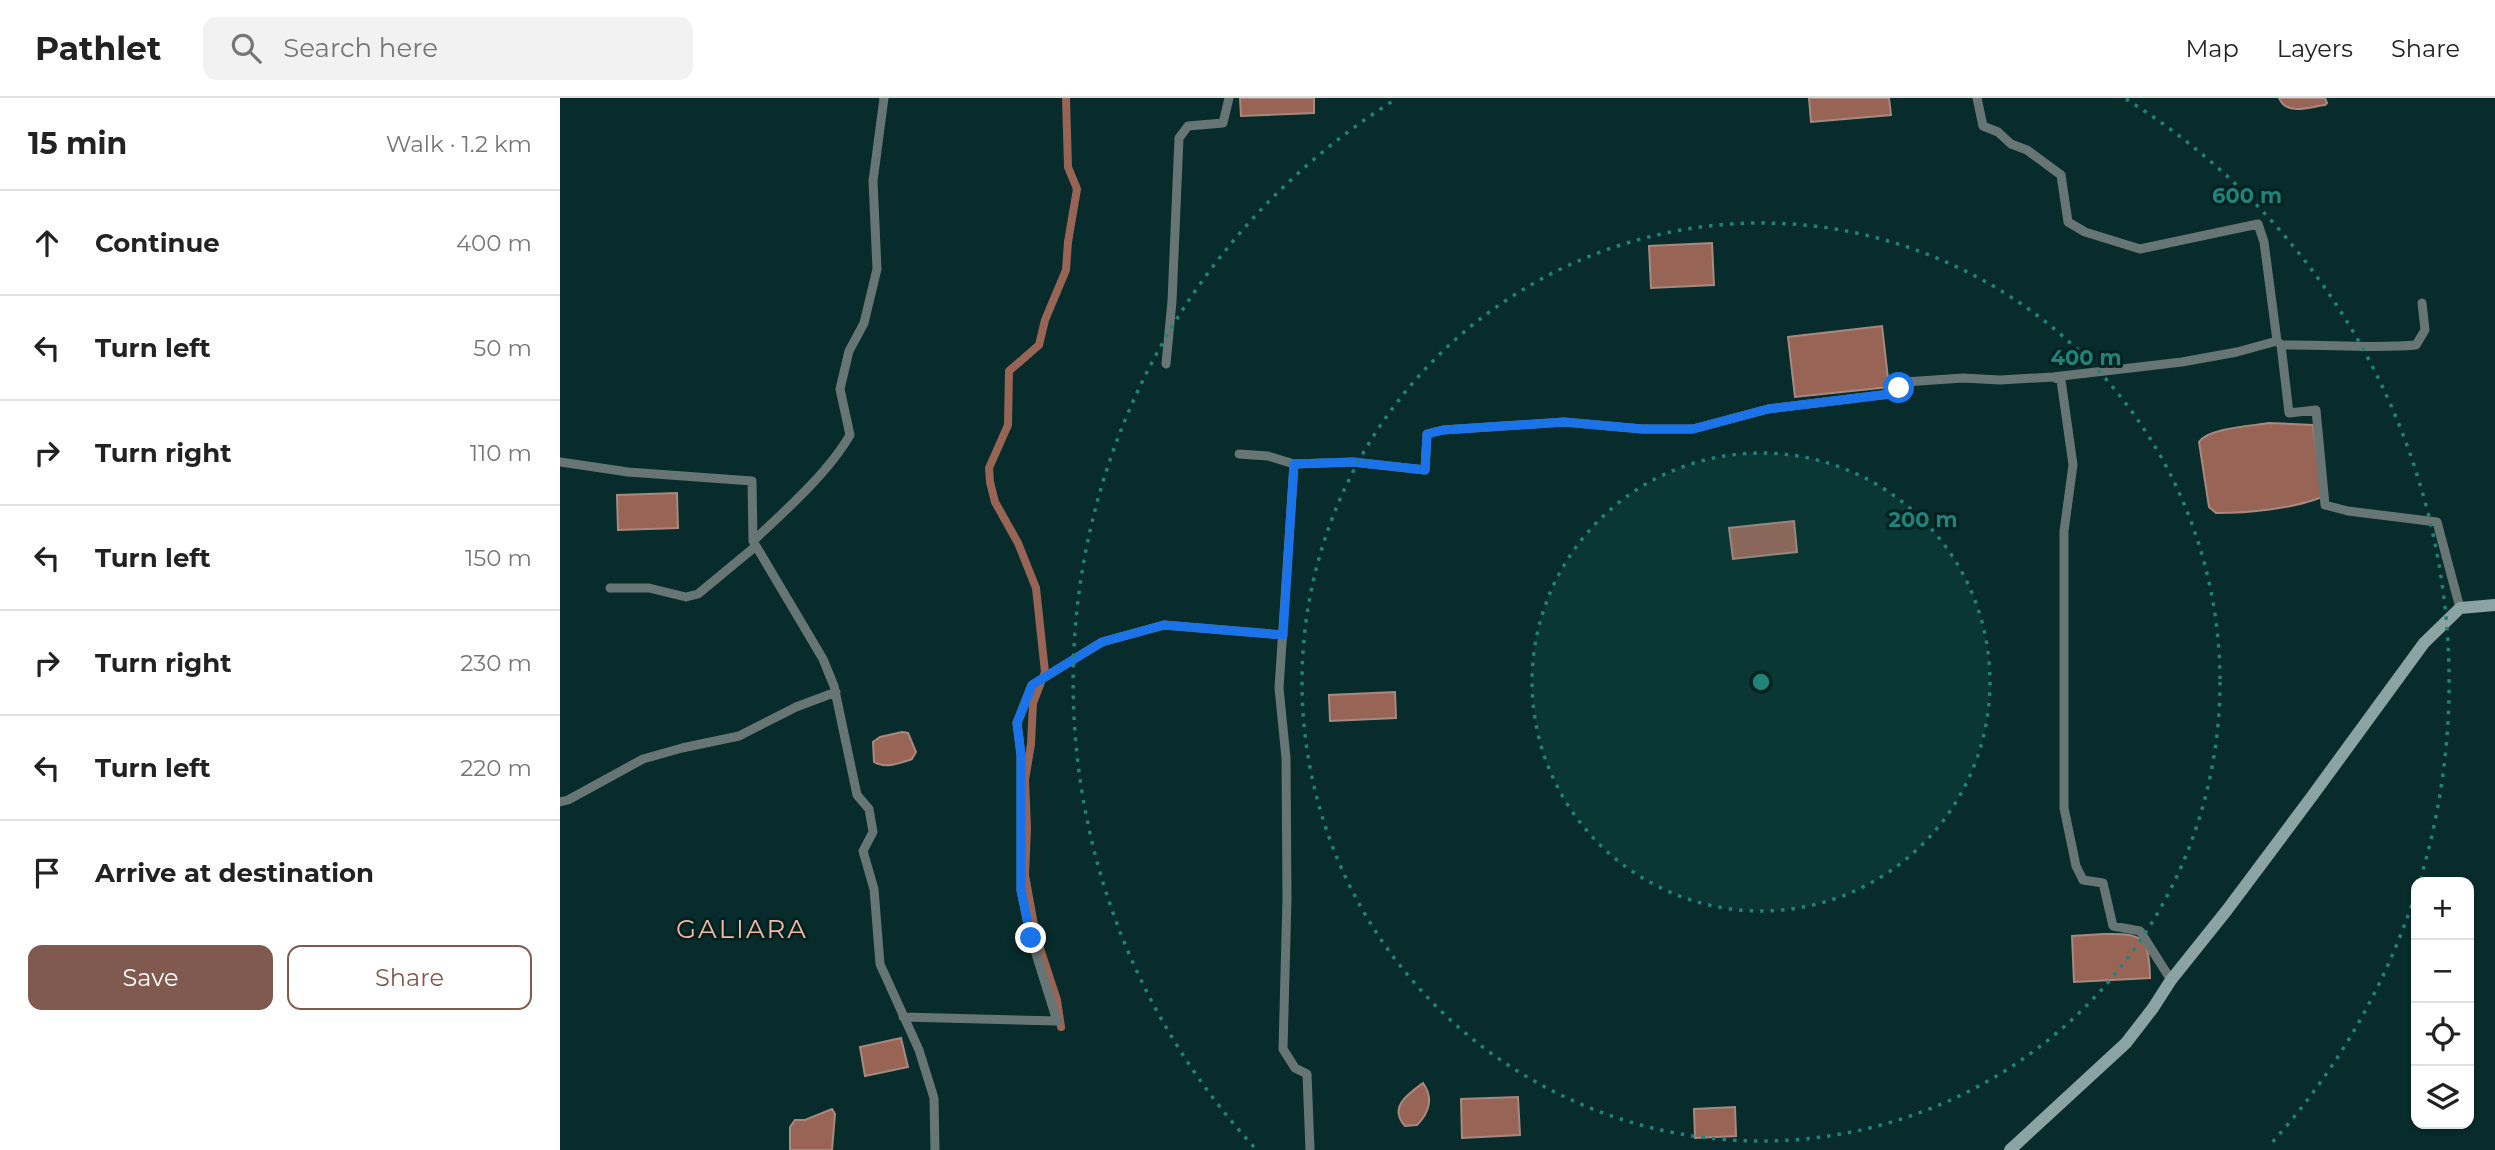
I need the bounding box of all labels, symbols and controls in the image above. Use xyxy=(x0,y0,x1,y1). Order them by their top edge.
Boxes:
search box xyxy=(203,17,693,80)
text: Pathlet xyxy=(35,28,161,68)
icon: search xyxy=(227,29,265,67)
text: Search here xyxy=(283,32,438,64)
text: Map xyxy=(2185,34,2239,63)
text: Layers xyxy=(2277,34,2353,63)
text: Share xyxy=(2391,34,2460,63)
text: 15 min xyxy=(28,125,127,162)
text: Walk · 1.2 km xyxy=(386,130,532,158)
text: 600 m xyxy=(2212,183,2282,208)
icon: ahead xyxy=(28,224,66,262)
text: Continue xyxy=(95,227,220,259)
text: 400 m xyxy=(456,229,532,257)
icon: left xyxy=(28,329,66,367)
text: Turn left xyxy=(95,332,211,364)
text: 50 m xyxy=(473,334,532,362)
text: 400 m xyxy=(2051,345,2121,370)
route start xyxy=(1883,372,1914,403)
icon: right xyxy=(28,434,66,472)
text: Turn right xyxy=(95,437,231,469)
text: 110 m xyxy=(470,439,532,467)
text: 200 m xyxy=(1889,507,1957,532)
icon: left xyxy=(28,539,66,577)
text: Turn left xyxy=(95,542,211,574)
text: 150 m xyxy=(465,544,532,572)
icon: right xyxy=(28,644,66,682)
text: Turn right xyxy=(95,647,231,679)
text: 230 m xyxy=(460,649,532,677)
centre of rings xyxy=(1749,670,1773,694)
icon: left xyxy=(28,749,66,787)
text: Turn left xyxy=(95,752,211,784)
text: 220 m xyxy=(460,754,532,782)
icon: arrive xyxy=(28,854,66,892)
text: Arrive at destination xyxy=(95,857,374,889)
map controls xyxy=(2411,877,2474,1129)
button: + xyxy=(2411,877,2474,940)
district label: GALIARA xyxy=(676,913,808,945)
route end xyxy=(1015,922,1046,953)
button: − xyxy=(2411,940,2474,1003)
button: Save xyxy=(28,945,273,1010)
button: Share xyxy=(287,945,532,1010)
button: locate xyxy=(2411,1003,2474,1066)
button: layers xyxy=(2411,1066,2474,1129)

